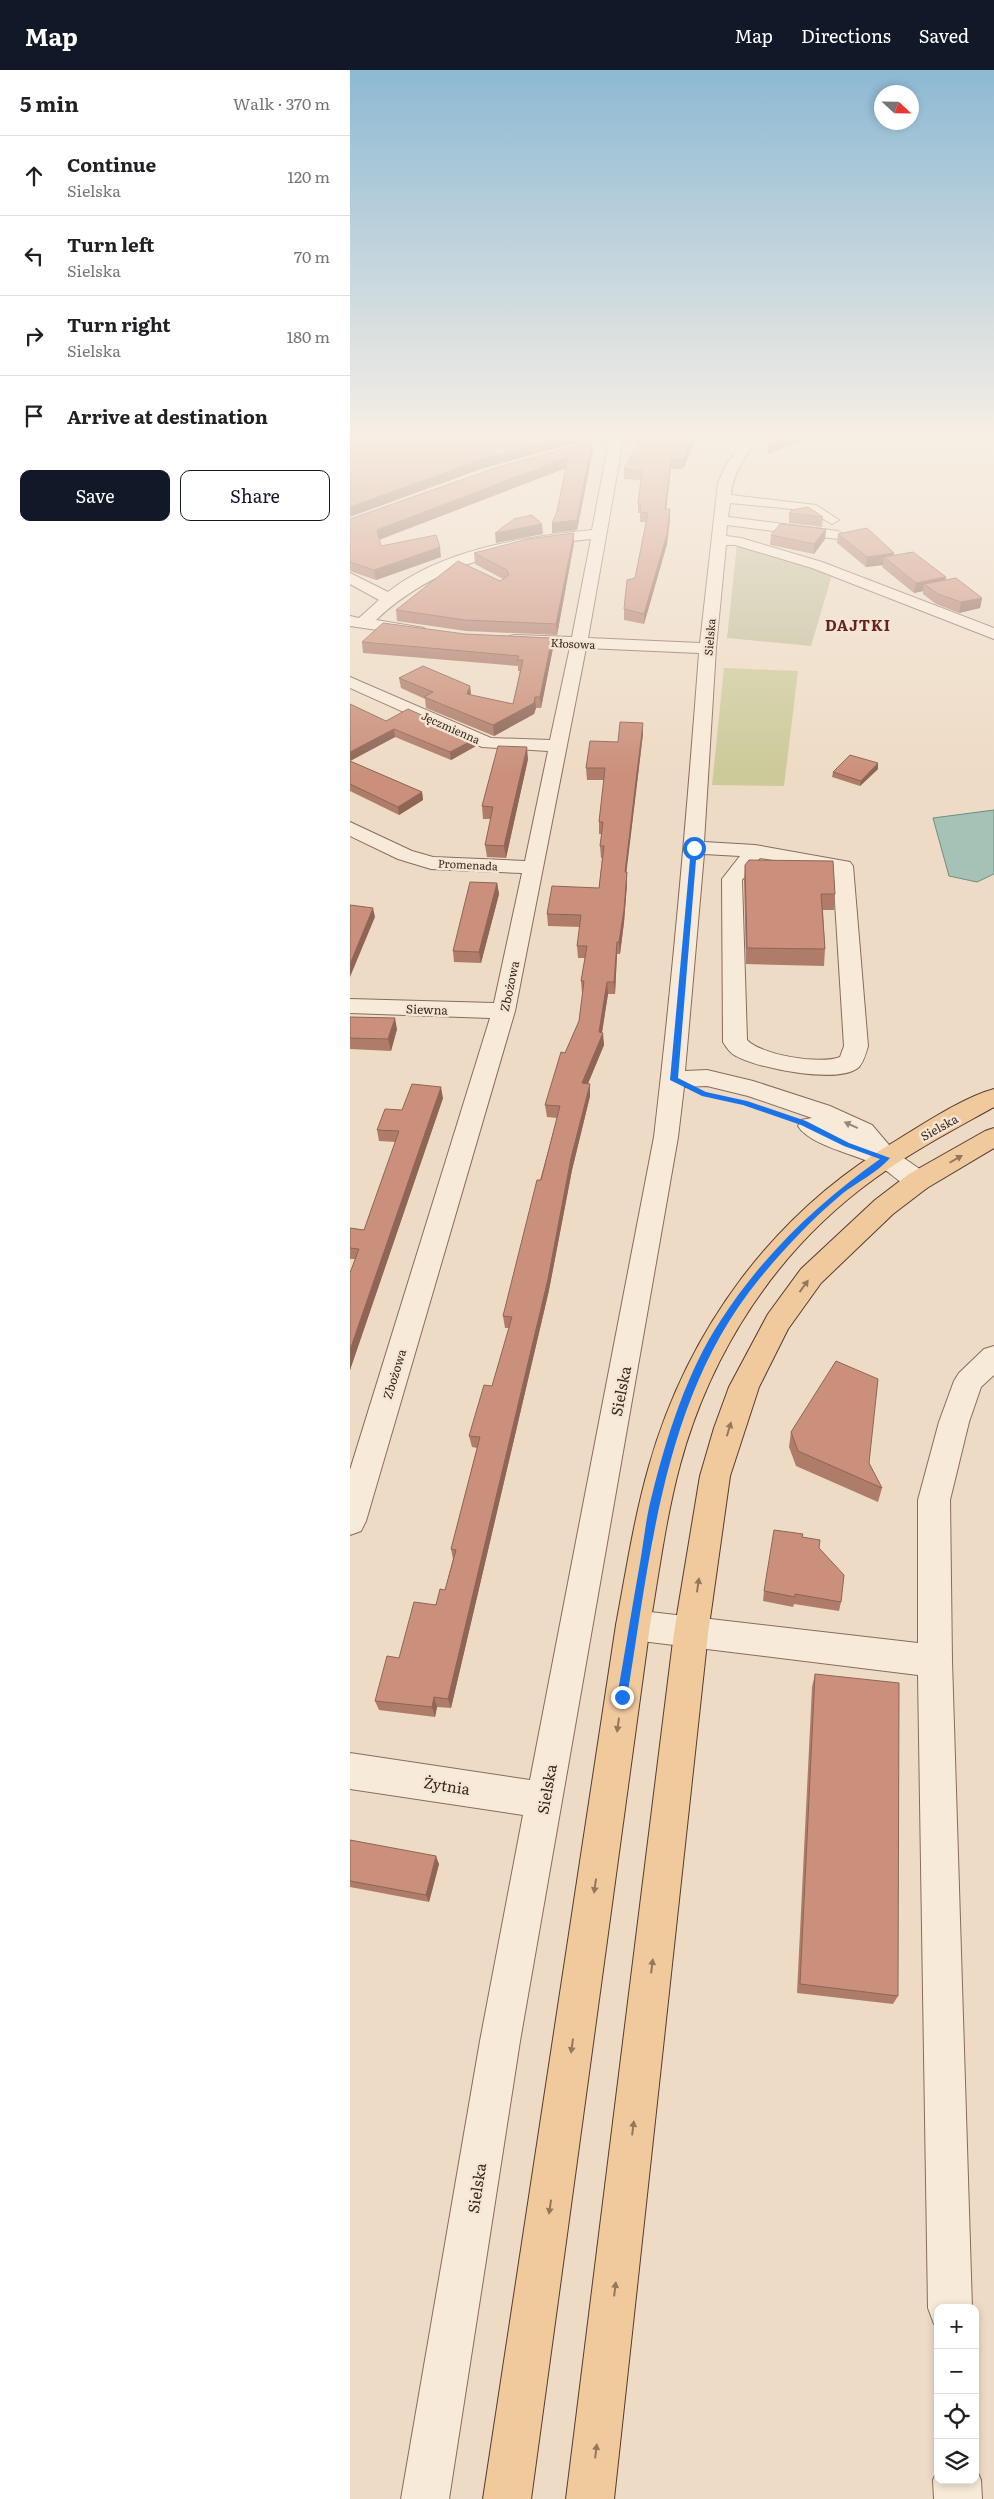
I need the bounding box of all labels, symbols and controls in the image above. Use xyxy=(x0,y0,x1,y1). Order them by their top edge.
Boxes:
text: Map xyxy=(25,18,78,53)
text: Map xyxy=(735,22,773,49)
text: Directions xyxy=(801,22,891,49)
text: Saved xyxy=(919,22,969,49)
north arrow xyxy=(874,85,919,130)
text: 5 min xyxy=(20,87,79,118)
text: Walk · 370 m xyxy=(233,91,330,115)
text: Continue xyxy=(67,150,156,178)
icon: ahead xyxy=(20,162,48,190)
text: 120 m xyxy=(287,164,330,188)
text: Sielska xyxy=(67,178,121,202)
text: Turn left xyxy=(67,230,154,258)
icon: left xyxy=(20,242,48,270)
text: 70 m xyxy=(294,244,330,268)
text: Sielska xyxy=(67,258,121,282)
text: Turn right xyxy=(67,310,171,338)
icon: right xyxy=(20,322,48,350)
text: 180 m xyxy=(287,324,330,348)
text: Sielska xyxy=(67,338,121,362)
icon: arrive xyxy=(20,402,48,430)
text: Arrive at destination xyxy=(67,402,268,430)
button: Save xyxy=(20,470,170,521)
button: Share xyxy=(180,470,330,521)
district label: DAJTKI xyxy=(825,613,891,636)
street label: Sielska xyxy=(699,618,719,656)
street label: Kłosowa xyxy=(550,634,596,652)
street label: Jęczmienna xyxy=(419,707,483,747)
route start xyxy=(683,837,706,860)
street label: Promenada xyxy=(438,854,498,874)
street label: Zbożowa xyxy=(495,958,523,1013)
street label: Siewna xyxy=(406,999,449,1019)
street label: Sielska xyxy=(917,1109,962,1145)
one-way arrow xyxy=(844,1121,858,1129)
one-way arrow xyxy=(949,1155,963,1164)
one-way arrow xyxy=(798,1280,809,1293)
street label: Zbożowa xyxy=(378,1346,410,1401)
street label: Sielska xyxy=(604,1363,636,1418)
one-way arrow xyxy=(726,1422,733,1437)
one-way arrow xyxy=(694,1576,702,1592)
route end xyxy=(611,1686,634,1709)
one-way arrow xyxy=(614,1717,622,1733)
street label: Sielska xyxy=(530,1761,562,1816)
street label: Żytnia xyxy=(422,1770,473,1800)
one-way arrow xyxy=(591,1878,599,1894)
one-way arrow xyxy=(648,1958,656,1974)
one-way arrow xyxy=(568,2039,576,2055)
one-way arrow xyxy=(629,2119,637,2135)
street label: Sielska xyxy=(461,2160,491,2215)
one-way arrow xyxy=(545,2200,553,2216)
one-way arrow xyxy=(611,2281,619,2297)
map controls xyxy=(934,2304,979,2484)
button: + xyxy=(934,2304,979,2349)
button: − xyxy=(934,2349,979,2394)
button: locate xyxy=(934,2394,979,2439)
button: layers xyxy=(934,2439,979,2484)
one-way arrow xyxy=(592,2442,600,2458)

